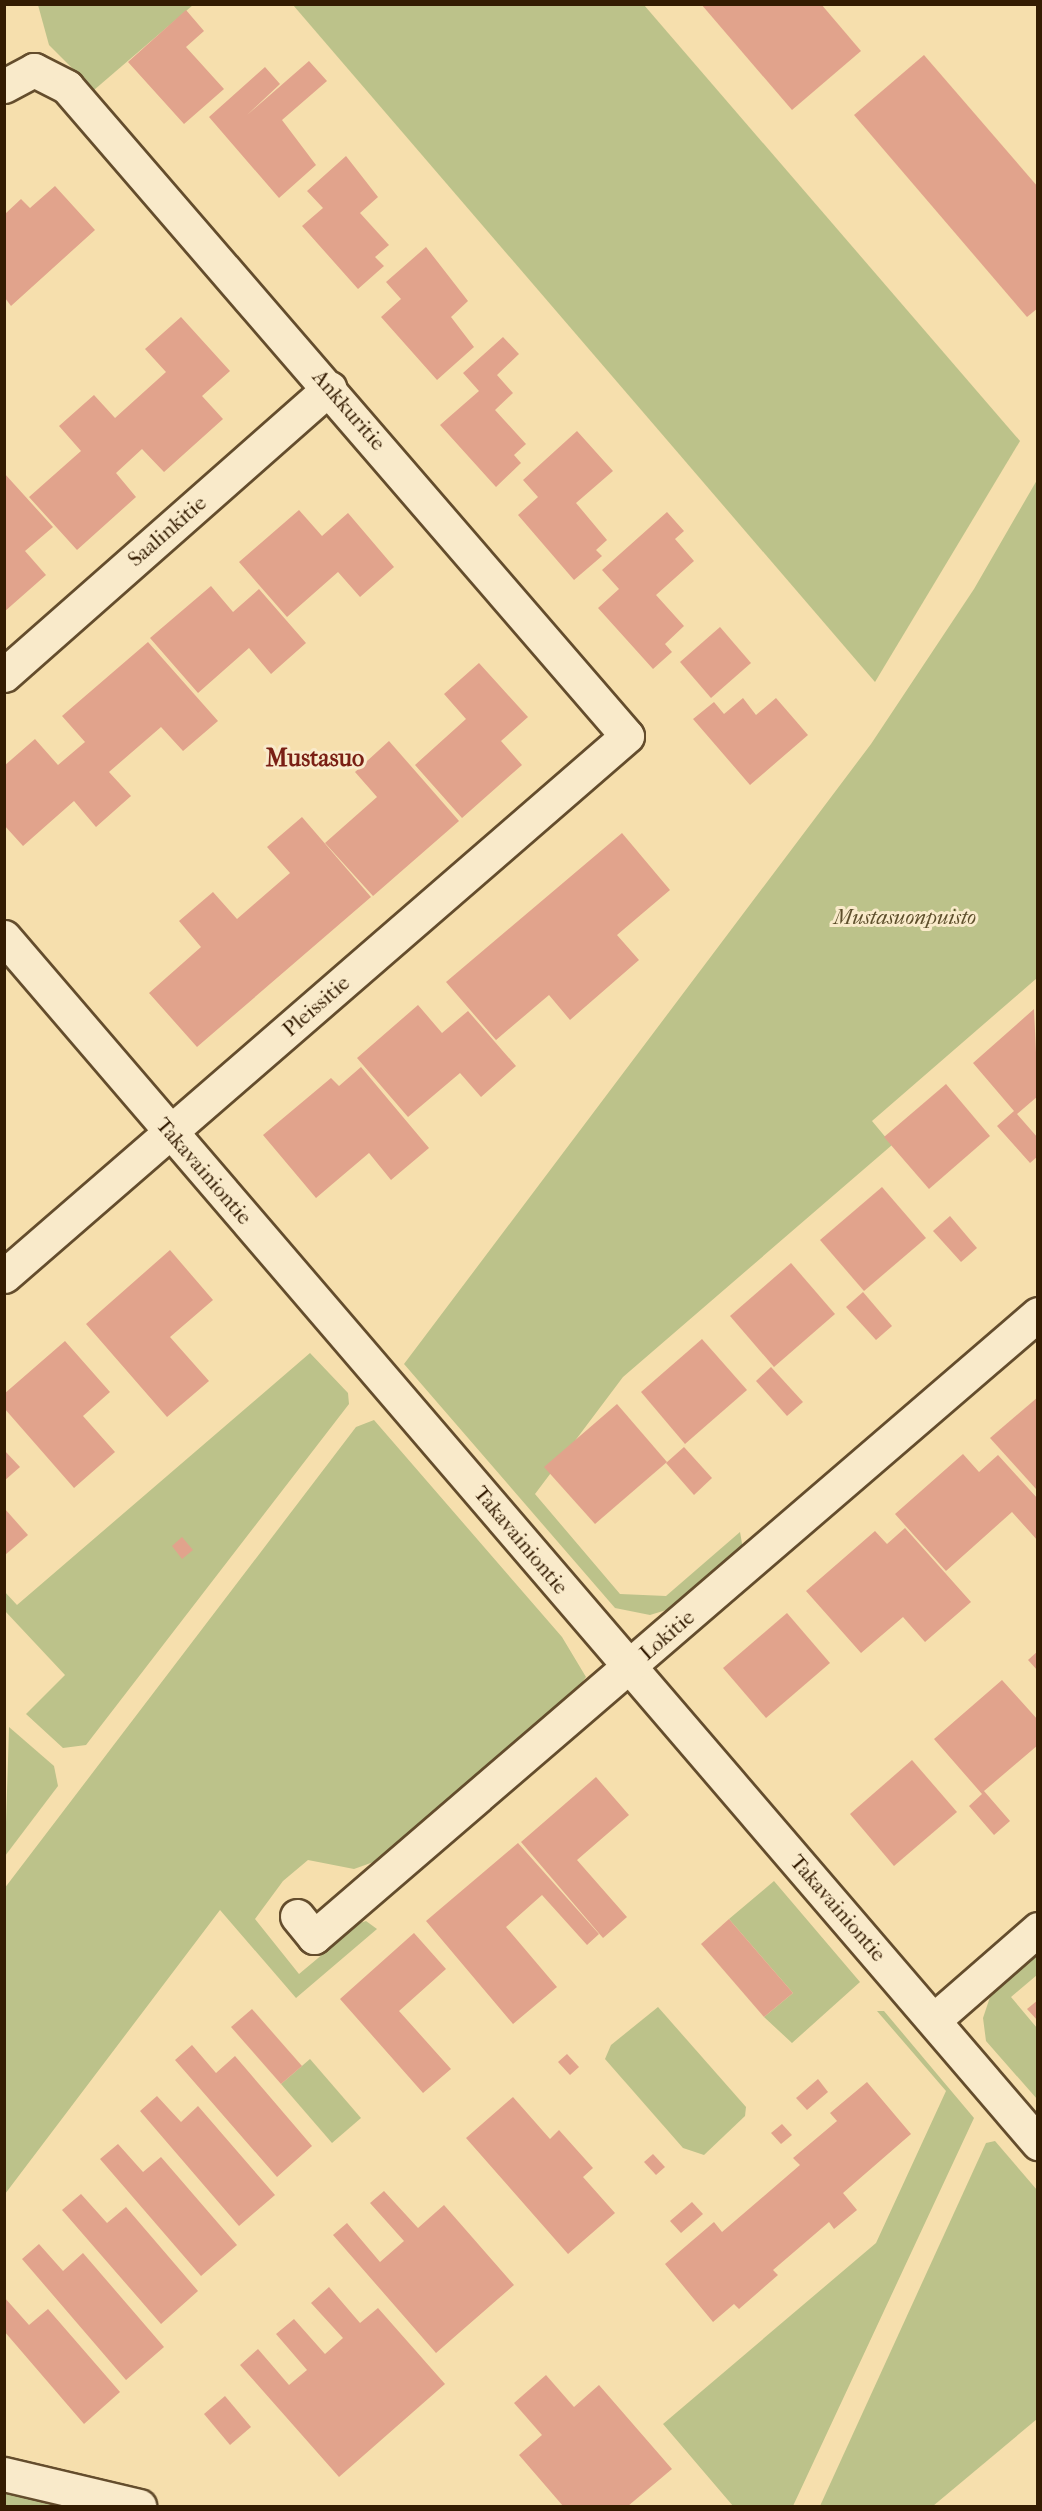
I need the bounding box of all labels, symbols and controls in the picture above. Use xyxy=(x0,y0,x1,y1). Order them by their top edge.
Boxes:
street label: Ankkuritie xyxy=(307,365,391,455)
street label: Saalinkitie xyxy=(123,490,211,572)
district label: Mustasuo xyxy=(266,745,364,773)
park label: Mustasuonpuisto xyxy=(834,904,976,930)
street label: Pleissitie xyxy=(277,970,355,1042)
street label: Takavainiontie xyxy=(151,1113,257,1229)
street label: Takavainiontie xyxy=(469,1481,573,1599)
street label: Lokitie xyxy=(635,1604,699,1666)
street label: Takavainiontie xyxy=(785,1850,891,1966)

